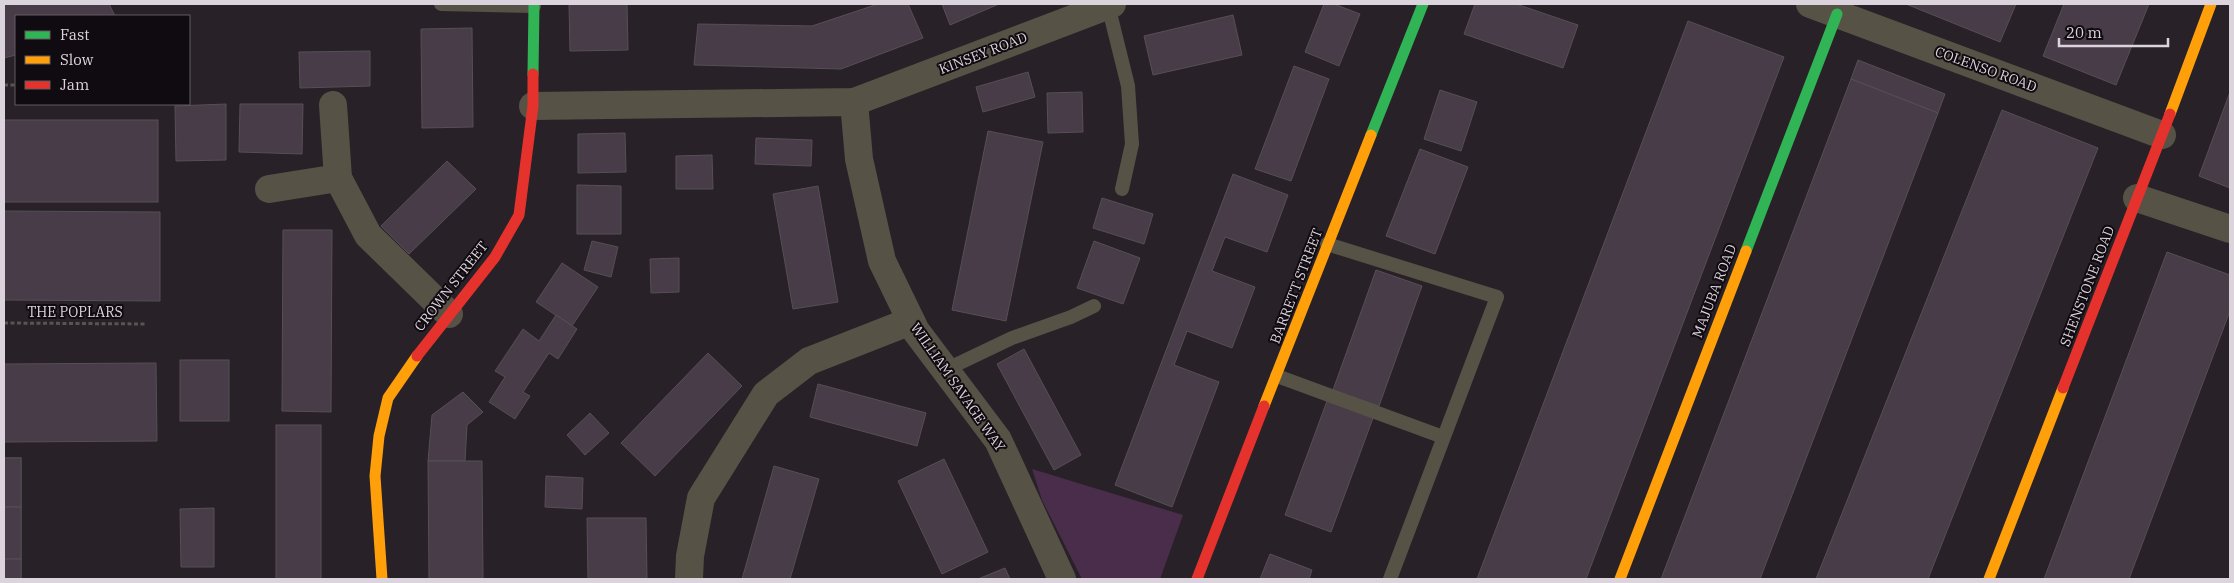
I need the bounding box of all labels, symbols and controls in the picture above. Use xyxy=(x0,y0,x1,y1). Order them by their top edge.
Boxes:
legend xyxy=(15,15,190,105)
scale bar xyxy=(2059,15,2168,47)
text: 20 m xyxy=(2066,23,2102,42)
text: Fast xyxy=(60,25,90,44)
street label: KINSEY ROAD xyxy=(936,28,1030,78)
street label: COLENSO ROAD xyxy=(1933,42,2039,96)
text: Slow xyxy=(60,50,94,69)
text: Jam xyxy=(60,75,89,94)
street label: SHENSTONE ROAD xyxy=(2056,223,2118,349)
street label: BARRETT STREET xyxy=(1266,226,1326,346)
street label: CROWN STREET xyxy=(410,237,492,335)
street label: MAJUBA ROAD xyxy=(1688,241,1740,340)
street label: THE POPLARS xyxy=(27,303,123,321)
street label: WILLIAM SAVAGE WAY xyxy=(907,319,1009,455)

